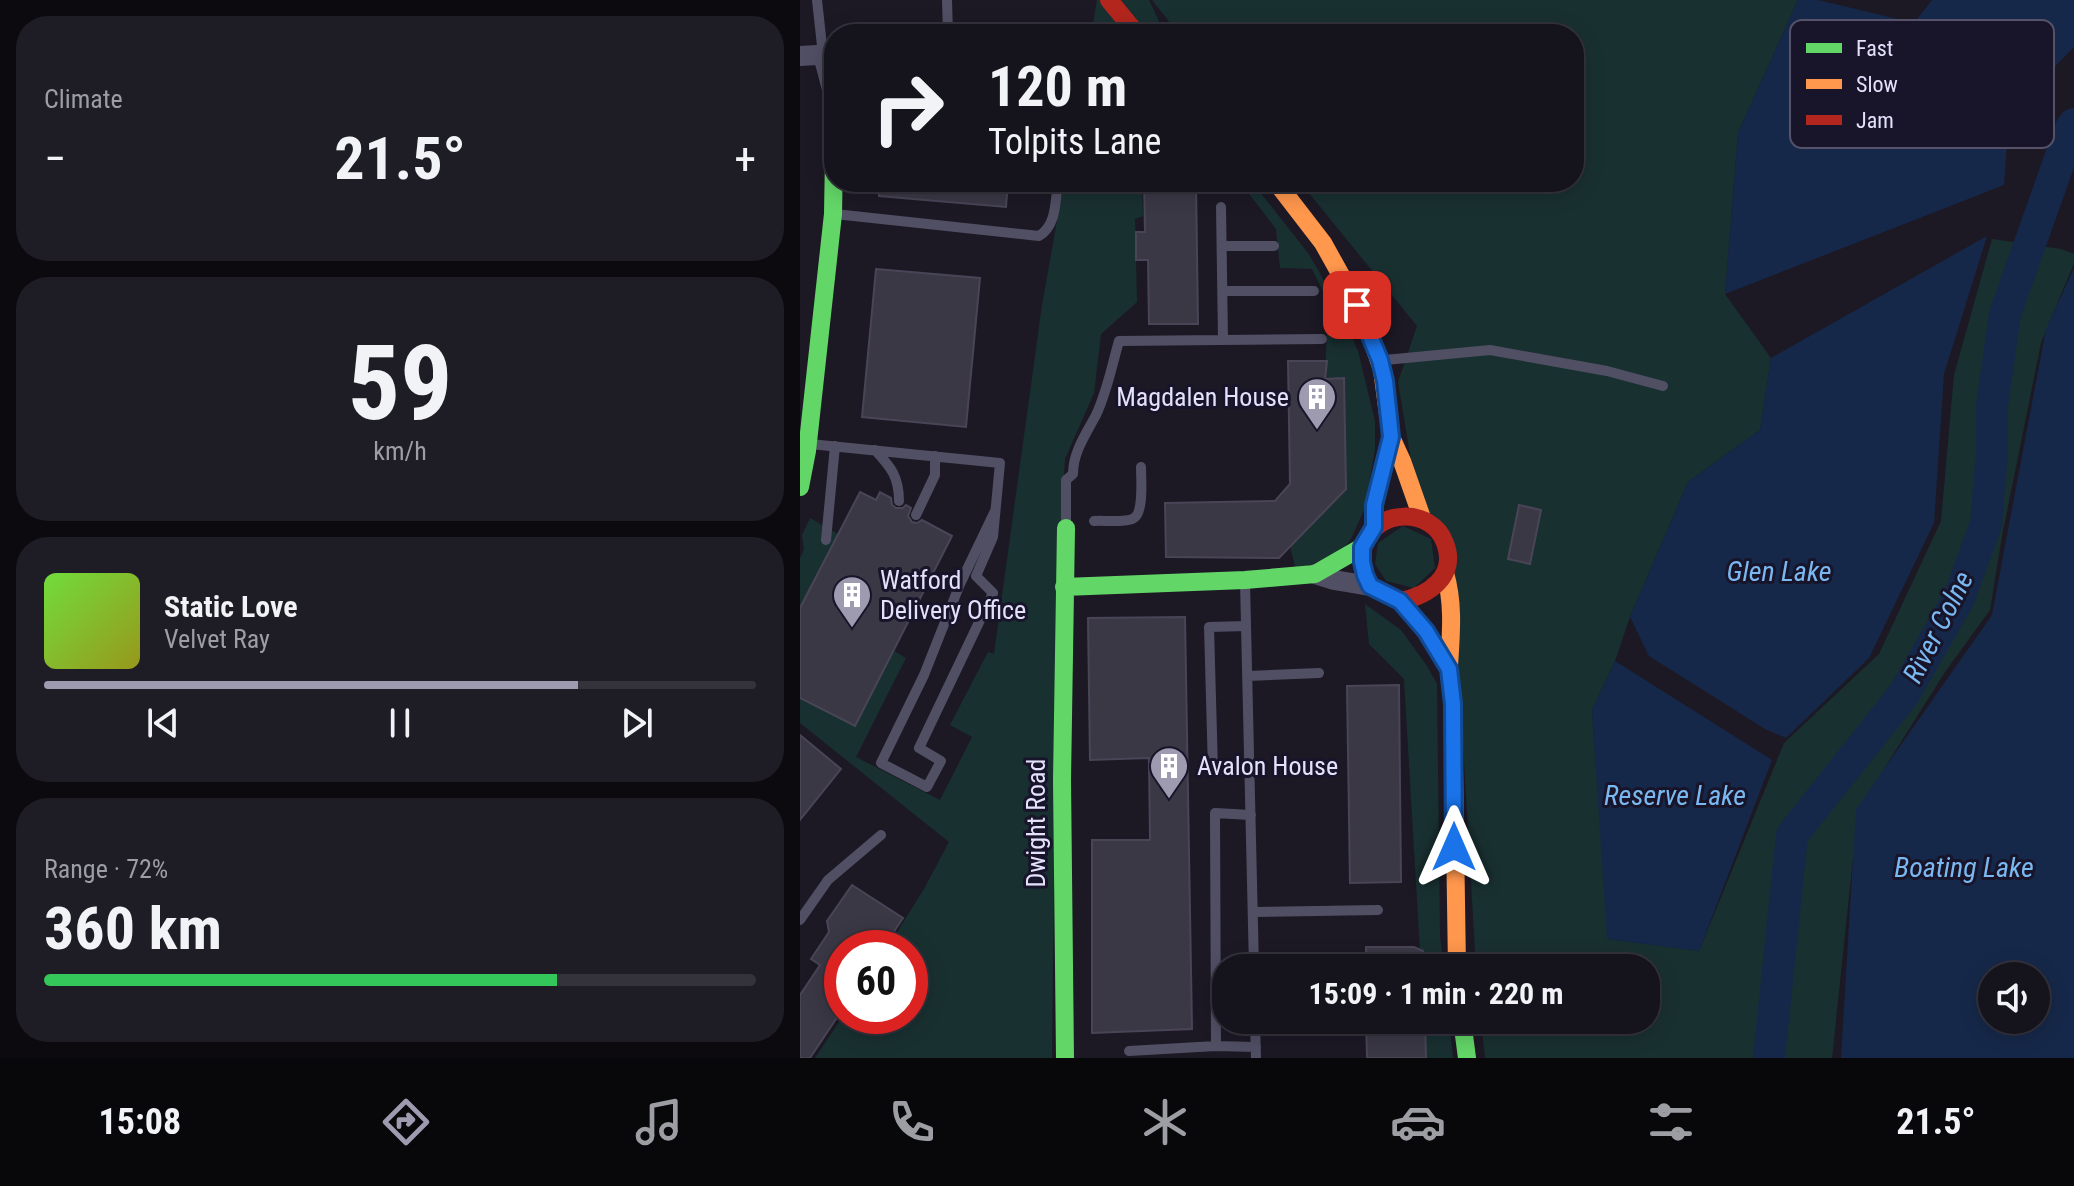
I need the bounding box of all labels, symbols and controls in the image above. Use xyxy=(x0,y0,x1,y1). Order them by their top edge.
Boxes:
legend xyxy=(1790,20,2054,148)
text: Fast xyxy=(1856,36,1893,61)
text: 120 m xyxy=(988,54,1127,120)
icon: right xyxy=(856,56,960,160)
text: Slow xyxy=(1856,72,1898,97)
text: Climate xyxy=(44,84,123,114)
text: Jam xyxy=(1856,108,1894,133)
text: Tolpits Lane xyxy=(988,121,1161,163)
text: 21.5° xyxy=(334,123,466,194)
text: − xyxy=(44,133,66,185)
text: + xyxy=(734,133,756,185)
pin xyxy=(1323,271,1391,339)
icon: arrive xyxy=(1335,283,1379,327)
text: 59 xyxy=(347,323,453,444)
building icon: Magdalen House xyxy=(1296,376,1338,431)
place label: Magdalen House xyxy=(1116,382,1289,412)
text: km/h xyxy=(373,436,427,466)
water label: Glen Lake xyxy=(1726,555,1832,588)
place label: Watford Delivery Office xyxy=(880,565,1026,625)
water label: River Colne xyxy=(1896,566,1980,688)
building icon: Watford Delivery Office xyxy=(831,574,873,629)
text: Static Love xyxy=(164,589,298,624)
text: Velvet Ray xyxy=(164,624,270,654)
icon: previous xyxy=(141,701,185,745)
icon: pause xyxy=(378,701,422,745)
icon: next xyxy=(615,701,659,745)
building icon: Avalon House xyxy=(1148,745,1190,800)
place label: Avalon House xyxy=(1197,751,1338,781)
street label: Dwight Road xyxy=(1021,759,1051,887)
water label: Reserve Lake xyxy=(1604,779,1746,812)
position arrow xyxy=(1412,805,1496,889)
water label: Boating Lake xyxy=(1894,851,2034,884)
text: Range · 72% xyxy=(44,854,168,884)
text: 360 km xyxy=(44,893,222,964)
speed limit sign: 60 xyxy=(824,930,928,1034)
map controls xyxy=(1978,962,2050,1034)
button: sound xyxy=(1978,962,2050,1034)
text: 15:09 · 1 min · 220 m xyxy=(1309,976,1563,1011)
icon: directions xyxy=(378,1094,434,1150)
icon: music xyxy=(631,1094,687,1150)
icon: phone xyxy=(884,1094,940,1150)
icon: climate xyxy=(1137,1094,1193,1150)
icon: car xyxy=(1390,1094,1446,1150)
icon: filters xyxy=(1643,1094,1699,1150)
text: 15:08 xyxy=(99,1101,181,1143)
text: 21.5° xyxy=(1896,1101,1975,1143)

